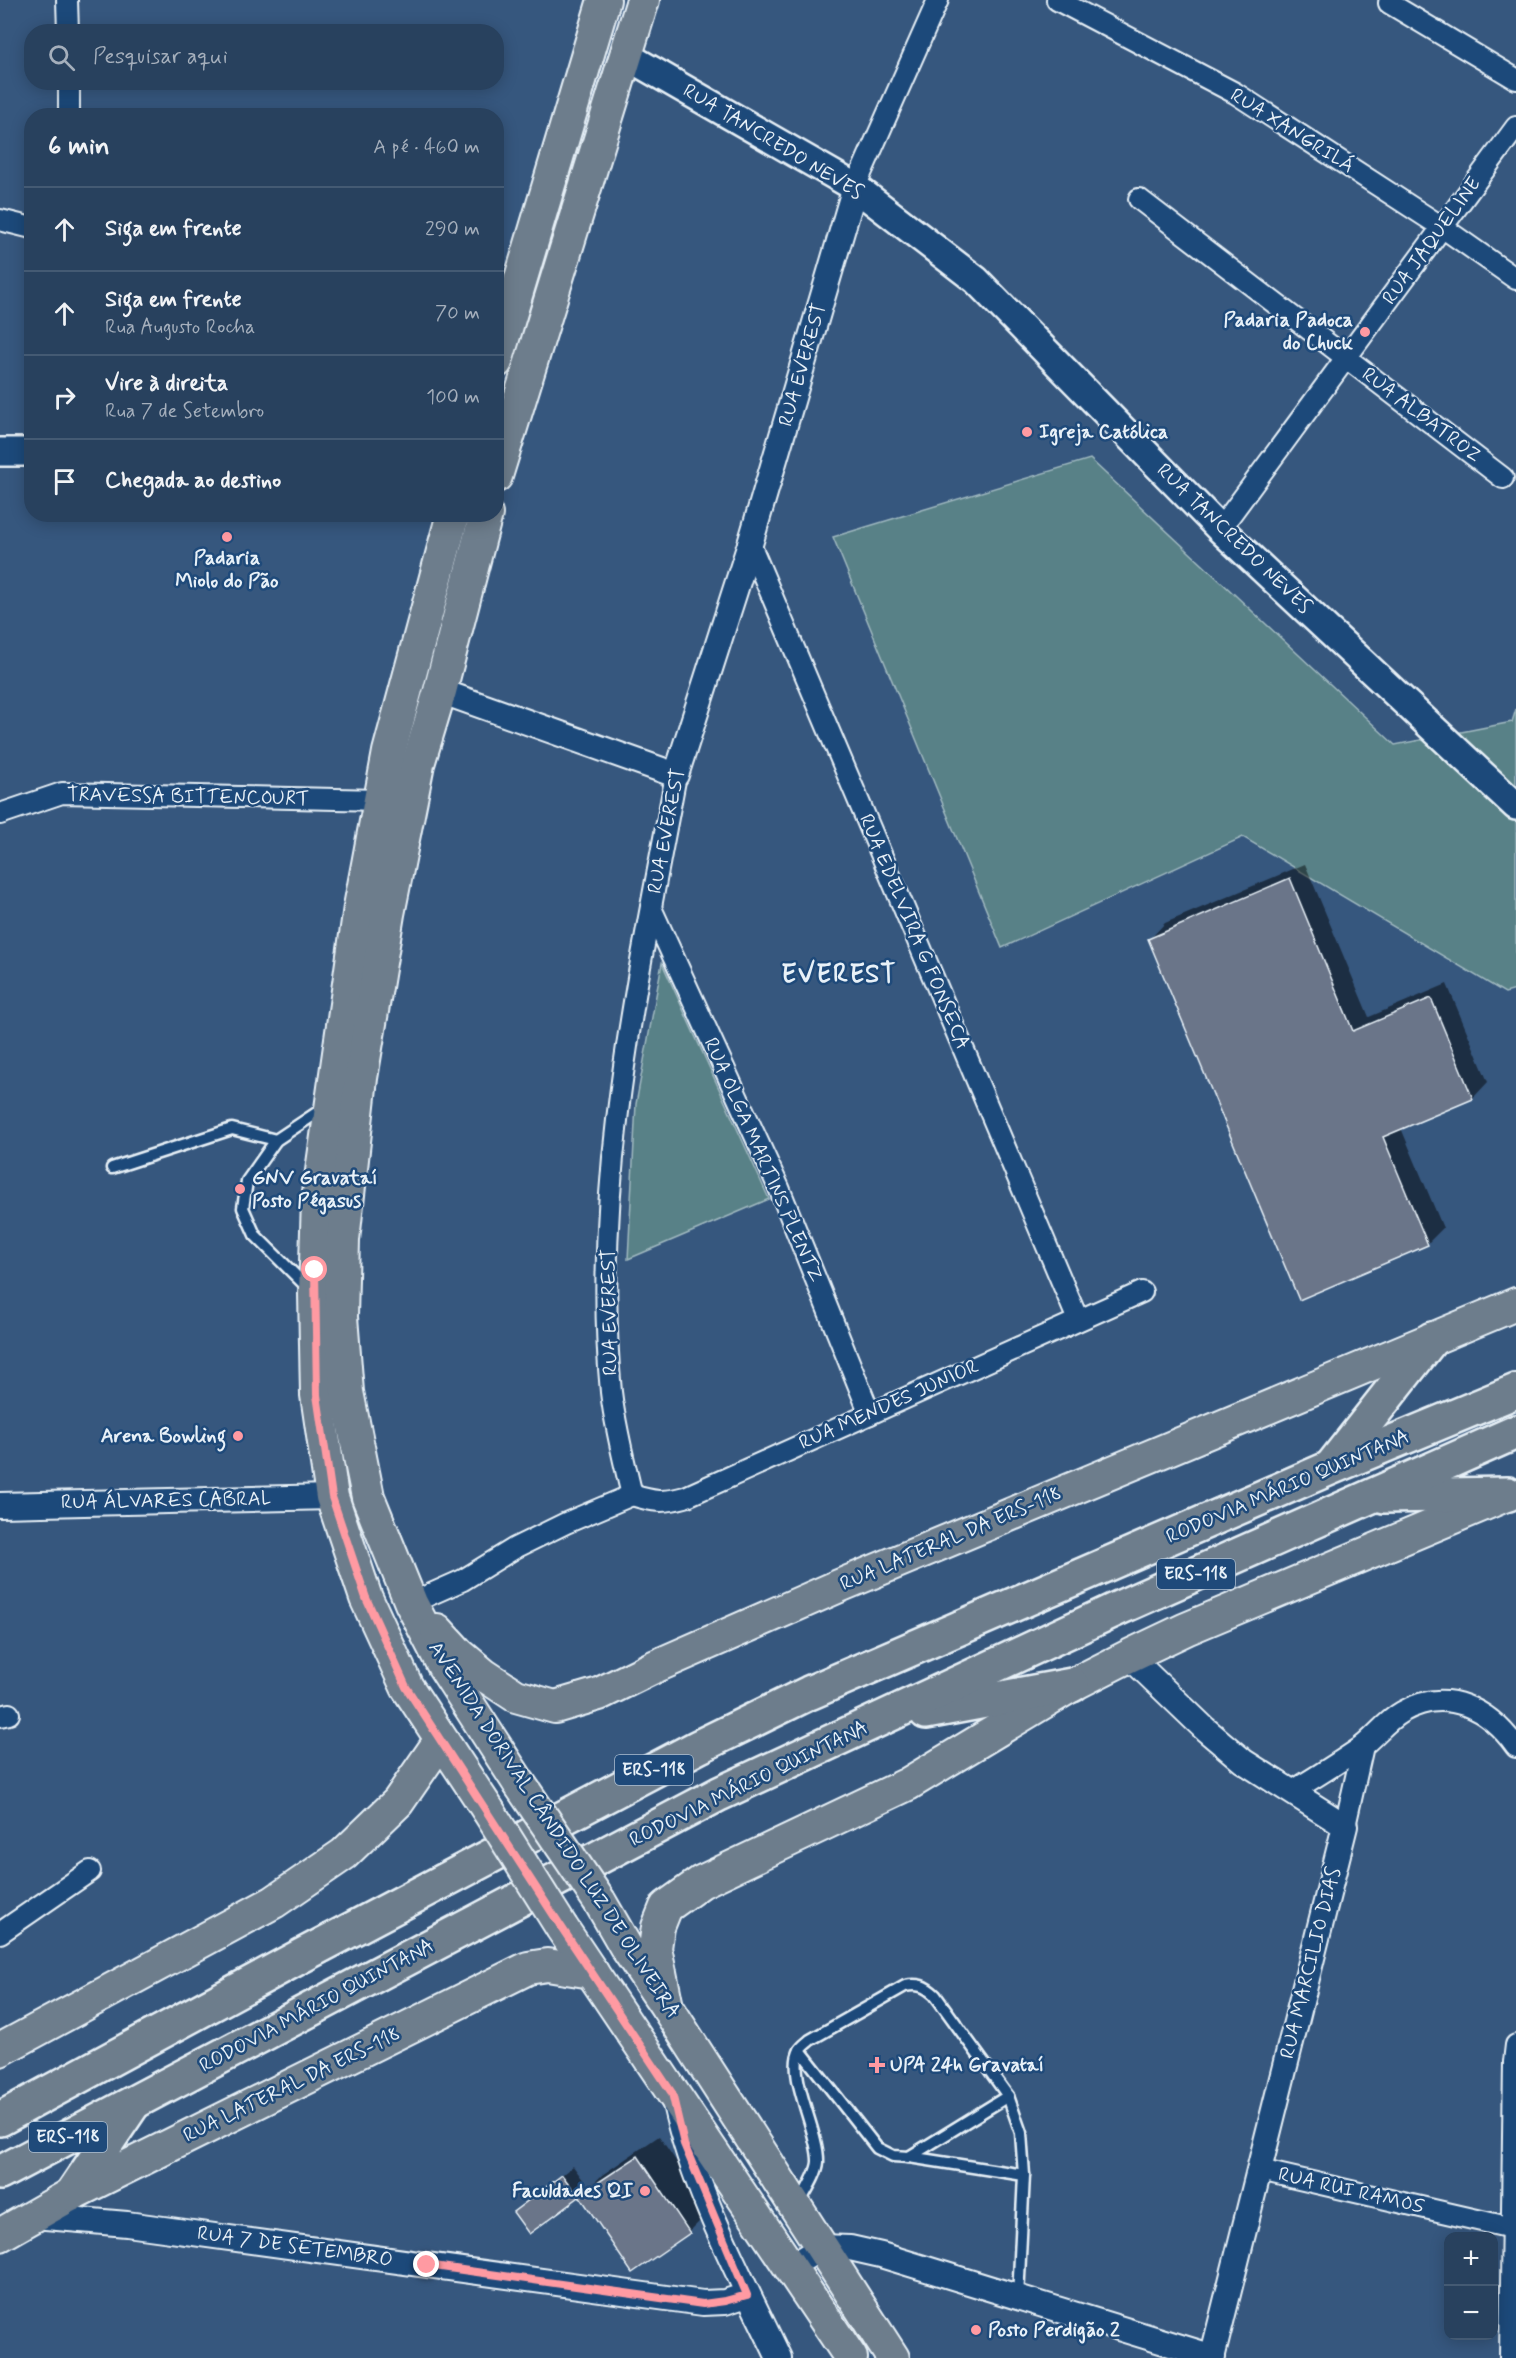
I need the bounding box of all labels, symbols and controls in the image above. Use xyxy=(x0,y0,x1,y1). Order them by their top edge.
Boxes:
search box xyxy=(24,24,504,90)
icon: search xyxy=(45,41,78,74)
text: Pesquisar aqui xyxy=(93,43,228,71)
street label: RUA TANCREDO NEVES xyxy=(678,77,868,207)
street label: RUA XANGRILÁ xyxy=(1225,82,1359,180)
text: 6 min xyxy=(48,130,110,164)
text: A pé · 460 m xyxy=(373,134,480,161)
street label: RUA JAQUELINE xyxy=(1376,172,1488,310)
icon: ahead xyxy=(48,213,81,246)
text: Siga em frente xyxy=(105,215,242,243)
text: 290 m xyxy=(425,216,480,243)
text: Siga em frente xyxy=(105,286,242,314)
icon: ahead xyxy=(48,297,81,330)
text: 70 m xyxy=(435,300,480,327)
street label: RUA EVEREST xyxy=(773,300,833,430)
place label: Padaria Padoca do Chuck xyxy=(1223,307,1354,357)
text: Rua Augusto Rocha xyxy=(105,314,255,341)
marker: Padaria Padoca do Chuck xyxy=(1358,325,1372,339)
street label: RUA ALBATROZ xyxy=(1356,361,1487,469)
text: Vire à direita xyxy=(105,370,228,398)
icon: right xyxy=(48,381,81,414)
text: 100 m xyxy=(426,384,480,411)
text: Rua 7 de Setembro xyxy=(105,398,264,425)
place label: Igreja Católica xyxy=(1039,419,1168,446)
marker: Igreja Católica xyxy=(1020,425,1034,439)
street label: RUA TANCREDO NEVES xyxy=(1150,458,1318,620)
icon: arrive xyxy=(48,465,81,498)
text: Chegada ao destino xyxy=(105,467,281,495)
marker: Padaria Miolo do Pão xyxy=(220,530,234,544)
place label: Padaria Miolo do Pão xyxy=(175,545,279,595)
street label: RUA EVEREST xyxy=(642,766,692,896)
street label: TRAVESSA BITTENCOURT xyxy=(67,781,309,813)
street label: RUA EDELVIRA G FONSECA xyxy=(852,810,976,1054)
district label: EVEREST xyxy=(781,958,897,992)
street label: RUA OLGA MARTINS PLENTZ xyxy=(697,1033,829,1287)
place label: GNV Gravataí Posto Pégasus xyxy=(252,1165,378,1215)
marker: GNV Gravataí Posto Pégasus xyxy=(233,1182,247,1196)
street label: RUA EVEREST xyxy=(595,1248,625,1376)
route start xyxy=(301,1256,327,1282)
street label: RUA MENDES JUNIOR xyxy=(795,1353,983,1457)
place label: Arena Bowling xyxy=(101,1423,226,1452)
street label: RODOVIA MÁRIO QUINTANA xyxy=(1162,1423,1414,1551)
marker: Arena Bowling xyxy=(231,1429,245,1443)
street label: RUA LATERAL DA ERS-118 xyxy=(836,1480,1066,1598)
street label: RUA ÁLVARES CABRAL xyxy=(61,1486,271,1516)
road number: ERS-118 xyxy=(1157,1559,1235,1589)
street label: AVENIDA DORIVAL CÂNDIDO LUZ DE OLIVEIRA xyxy=(422,1636,686,2024)
street label: RODOVIA MÁRIO QUINTANA xyxy=(625,1714,873,1854)
road number: ERS-118 xyxy=(615,1755,693,1785)
street label: RUA MARCILIO DIAS xyxy=(1274,1864,1348,2062)
street label: RODOVIA MÁRIO QUINTANA xyxy=(195,1933,439,2079)
street label: RUA LATERAL DA ERS-118 xyxy=(179,2021,405,2149)
place label: UPA 24h Gravataí xyxy=(890,2052,1044,2079)
marker: UPA 24h Gravataí xyxy=(868,2056,886,2074)
road number: ERS-118 xyxy=(29,2122,107,2152)
street label: RUA RUI RAMOS xyxy=(1275,2161,1427,2221)
place label: Faculdades QI xyxy=(512,2178,633,2205)
marker: Faculdades QI xyxy=(638,2184,652,2198)
street label: RUA 7 DE SETEMBRO xyxy=(195,2220,395,2274)
map controls xyxy=(1444,2232,1498,2340)
button: + xyxy=(1444,2232,1498,2286)
route end xyxy=(413,2251,439,2277)
button: − xyxy=(1444,2286,1498,2340)
place label: Posto Perdigão 2 xyxy=(988,2317,1120,2344)
marker: Posto Perdigão 2 xyxy=(969,2323,983,2337)

